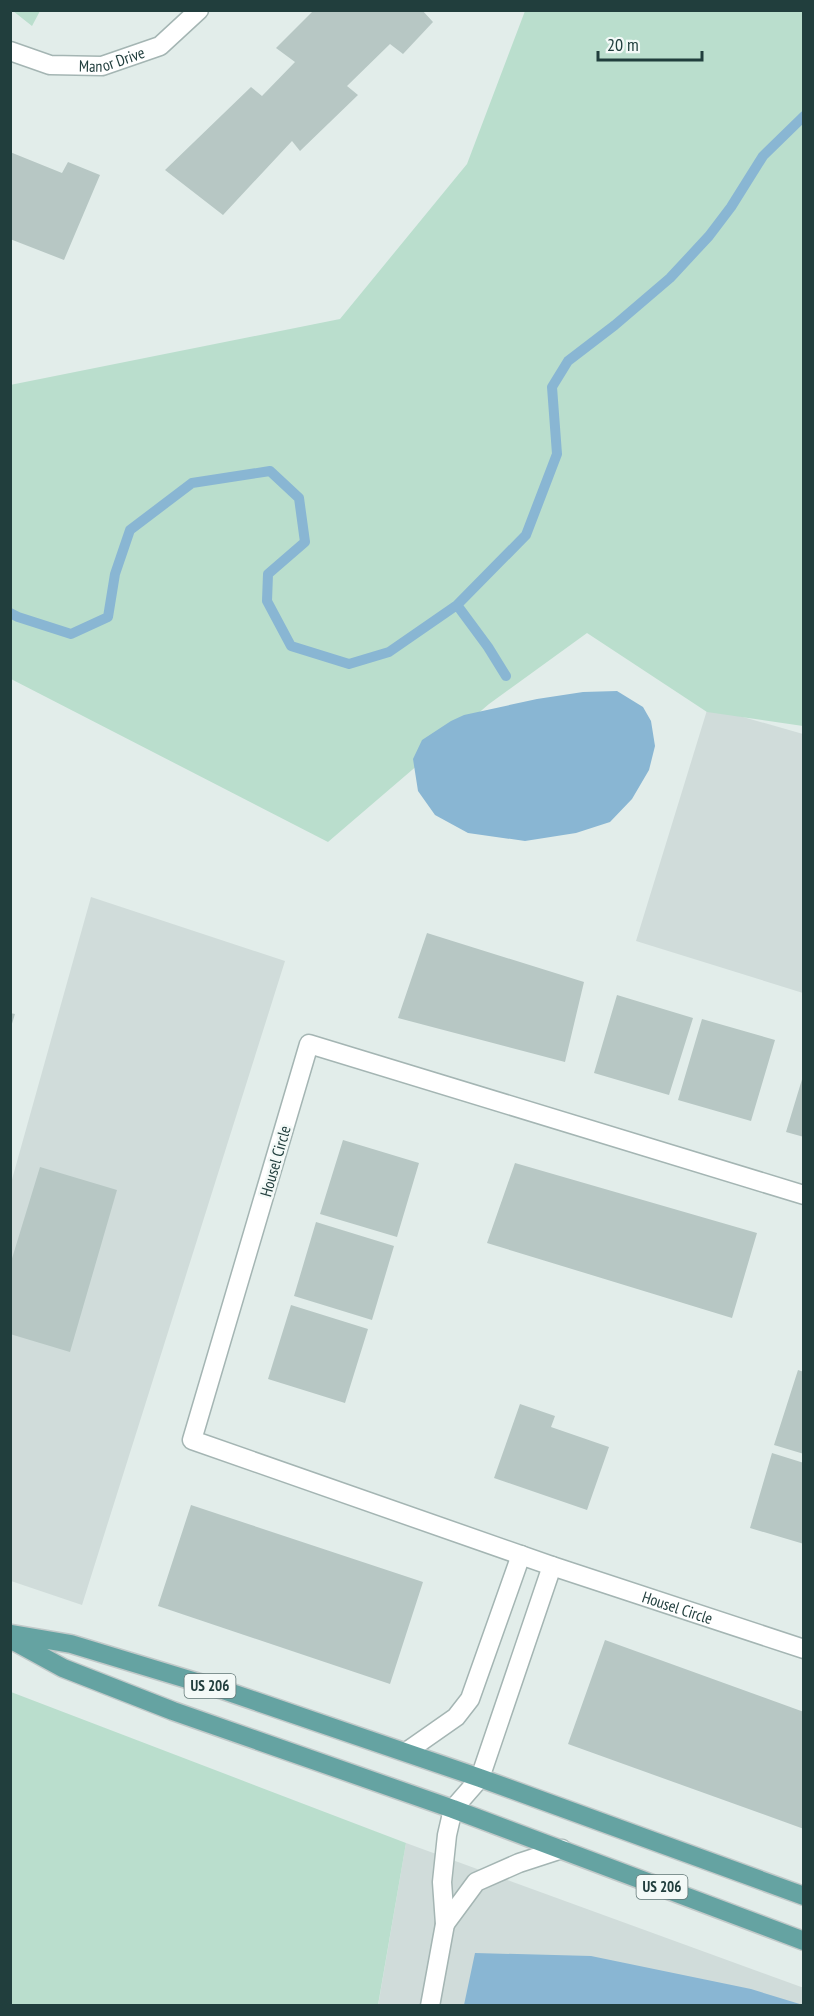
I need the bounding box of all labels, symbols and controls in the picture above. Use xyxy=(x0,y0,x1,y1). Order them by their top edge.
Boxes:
scale bar xyxy=(598,24,702,62)
text: 20 m xyxy=(607,33,639,56)
street label: Manor Drive xyxy=(79,42,147,76)
street label: Housel Circle xyxy=(255,1123,295,1199)
street label: Housel Circle xyxy=(640,1586,715,1628)
road number: US 206 xyxy=(184,1674,236,1698)
road number: US 206 xyxy=(636,1875,688,1899)

